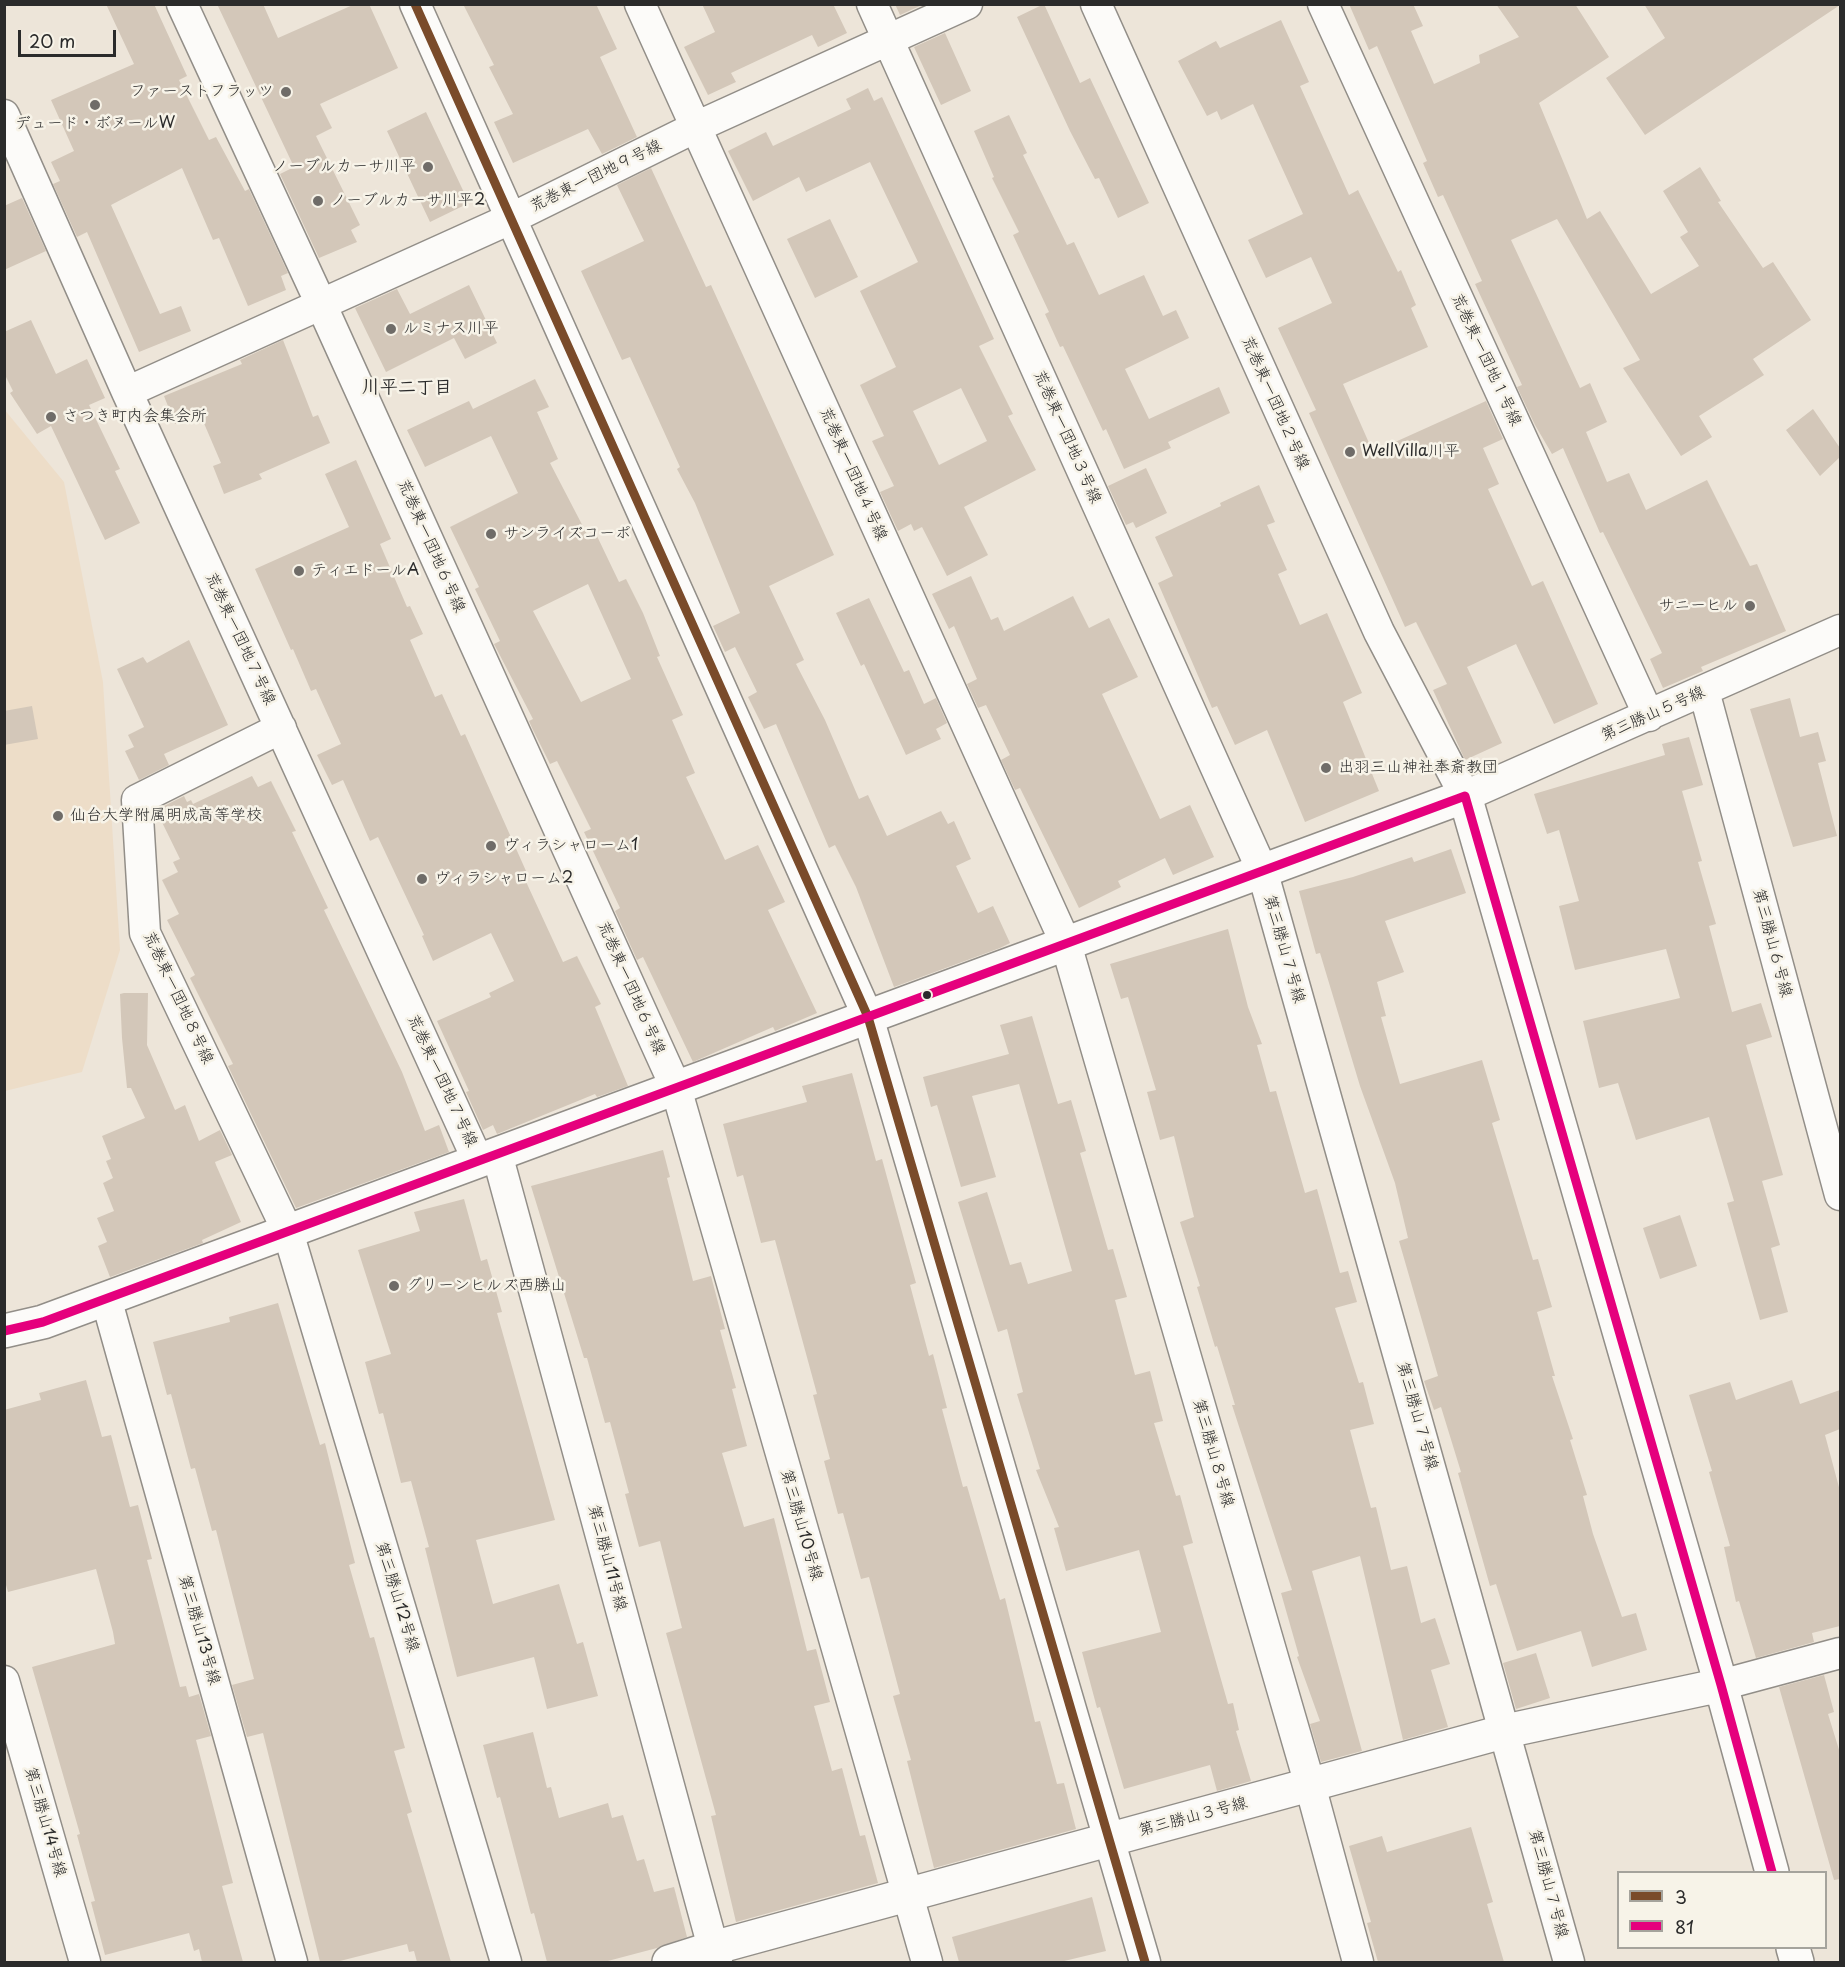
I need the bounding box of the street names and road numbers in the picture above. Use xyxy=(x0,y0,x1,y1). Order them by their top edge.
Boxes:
street label: 荒巻東一団地９号線 xyxy=(527,136,665,216)
street label: 荒巻東一団地１号線 xyxy=(1447,291,1525,429)
street label: 荒巻東一団地２号線 xyxy=(1237,333,1313,473)
street label: 荒巻東一団地３号線 xyxy=(1029,367,1105,507)
street label: 荒巻東一団地４号線 xyxy=(815,404,891,544)
street label: 荒巻東一団地６号線 xyxy=(393,476,469,616)
street label: 荒巻東一団地７号線 xyxy=(201,570,279,708)
street label: 第三勝山５号線 xyxy=(1598,682,1708,746)
street label: 第三勝山６号線 xyxy=(1748,886,1796,1000)
street label: 第三勝山７号線 xyxy=(1259,893,1309,1005)
street label: 荒巻東一団地６号線 xyxy=(593,918,669,1058)
street label: 荒巻東一団地８号線 xyxy=(139,929,217,1067)
street label: 荒巻東一団地７号線 xyxy=(403,1012,481,1150)
street label: 第三勝山７号線 xyxy=(1392,1360,1442,1472)
street label: 第三勝山８号線 xyxy=(1188,1397,1238,1509)
street label: 第三勝山10号線 xyxy=(776,1467,826,1583)
street label: 第三勝山11号線 xyxy=(584,1503,630,1613)
street label: 第三勝山12号線 xyxy=(371,1539,423,1655)
street label: 第三勝山13号線 xyxy=(174,1573,224,1687)
street label: 第三勝山14号線 xyxy=(20,1765,70,1879)
street label: 第三勝山３号線 xyxy=(1136,1793,1250,1841)
street label: 第三勝山７号線 xyxy=(1524,1827,1572,1941)

